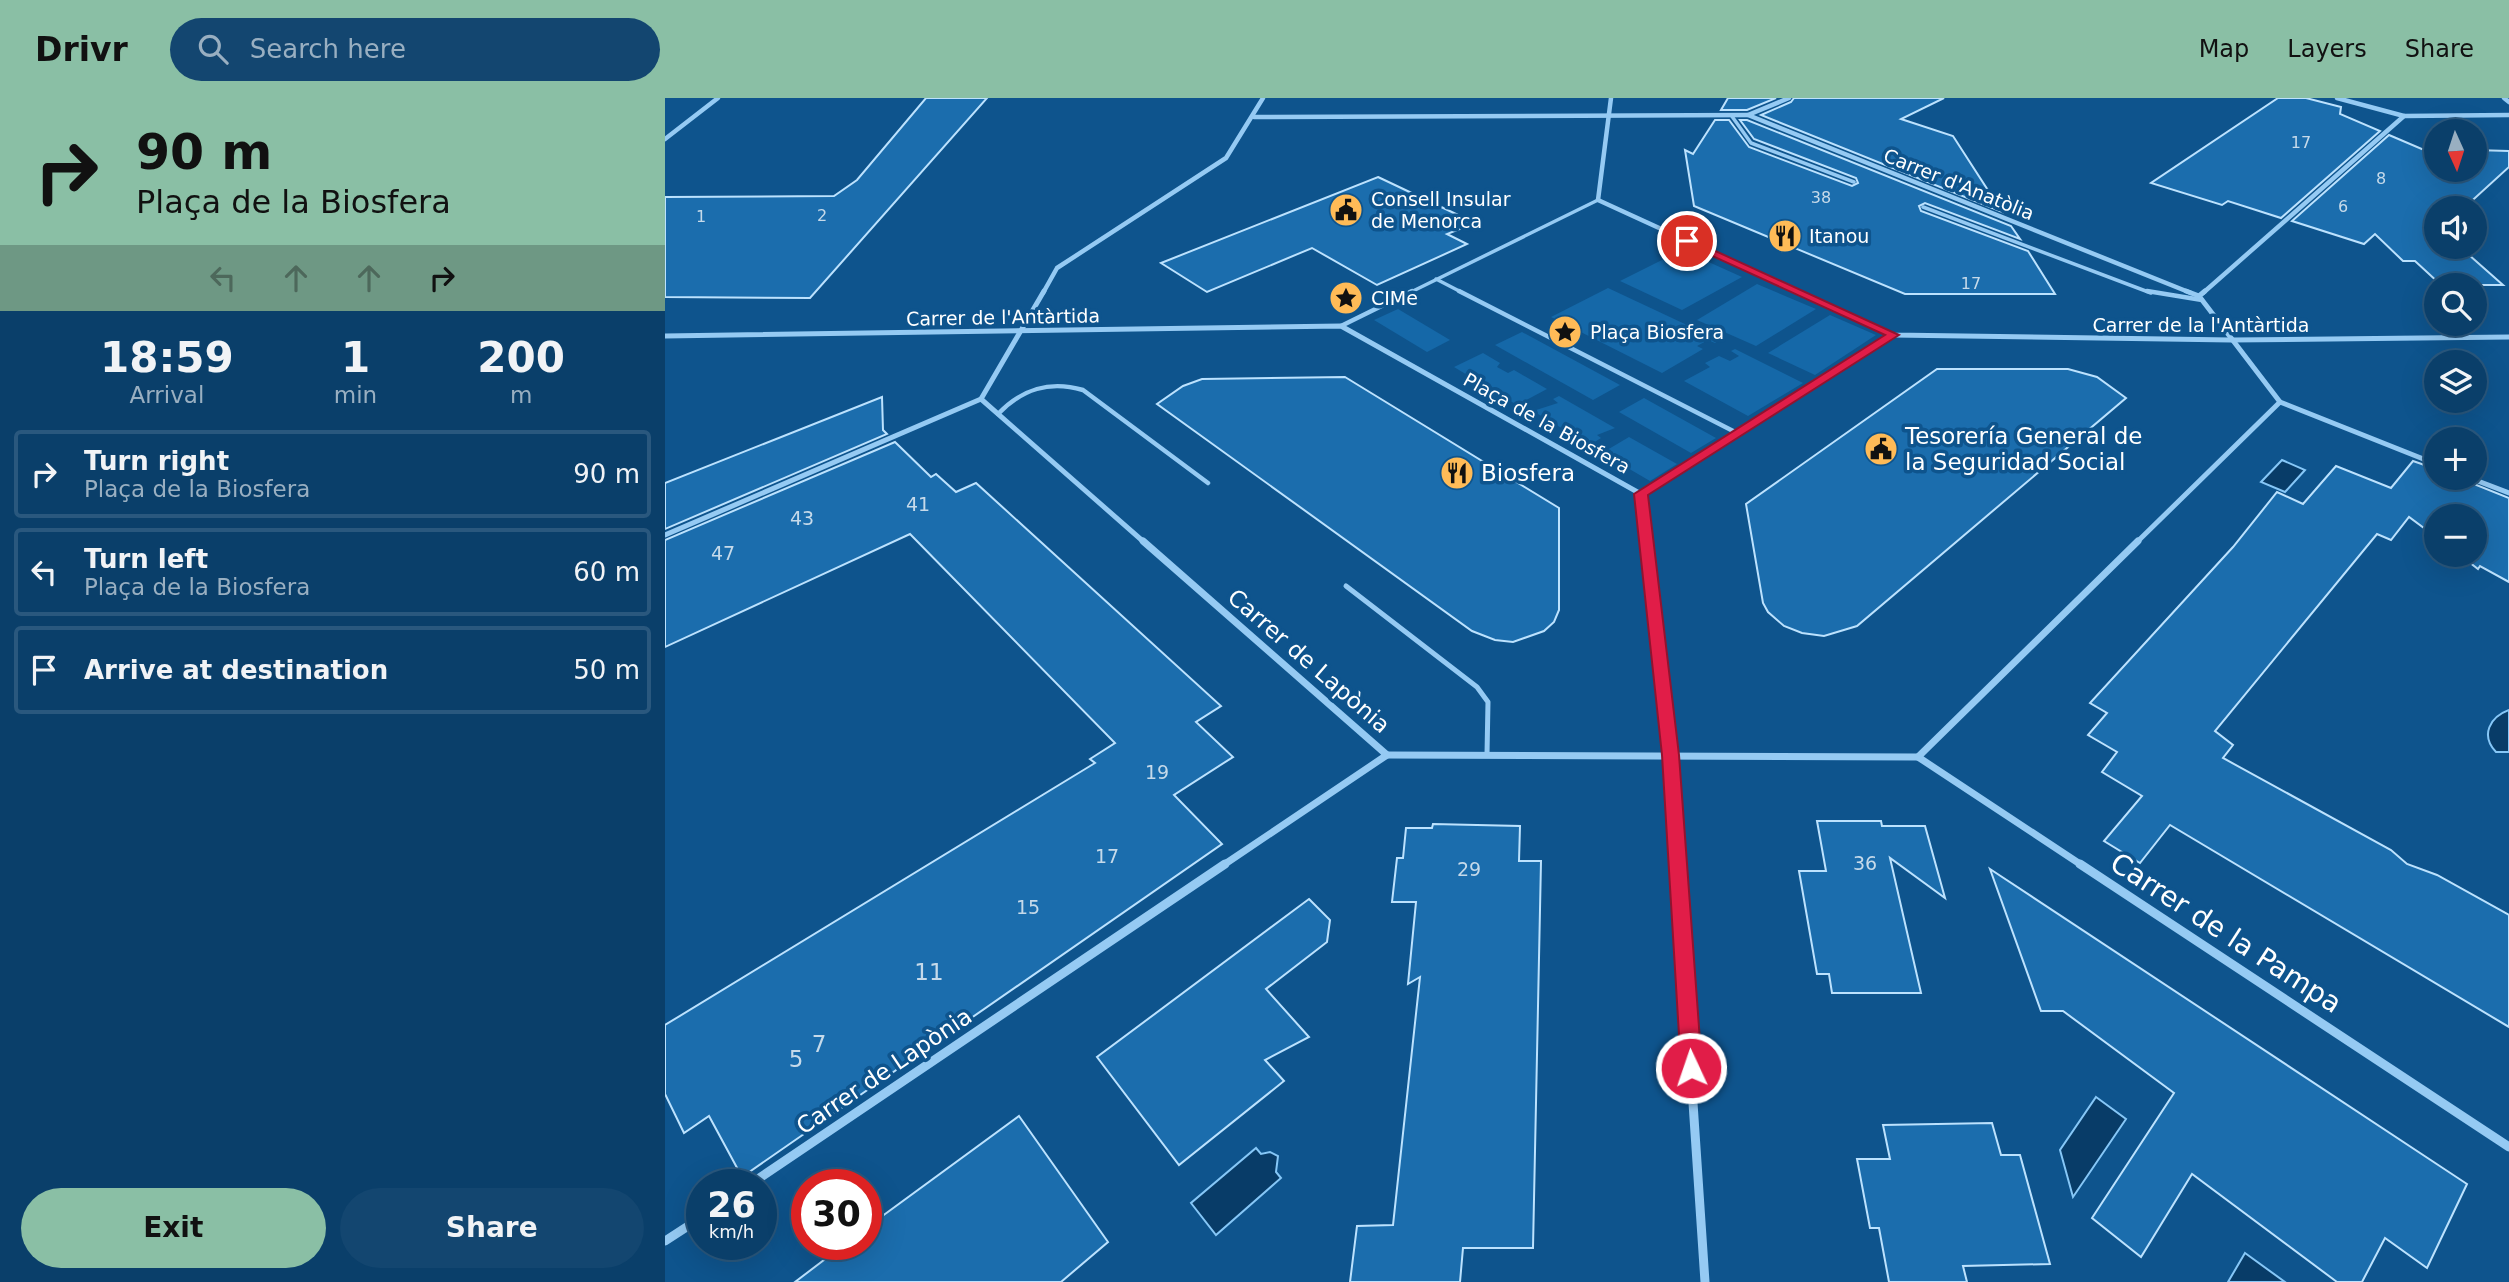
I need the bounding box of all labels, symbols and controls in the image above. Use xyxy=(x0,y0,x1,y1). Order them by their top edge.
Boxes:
search box xyxy=(170,18,660,81)
text: Drivr xyxy=(35,30,128,69)
icon: search xyxy=(194,30,232,68)
text: Search here xyxy=(250,34,406,64)
text: Map xyxy=(2199,35,2249,63)
text: Layers xyxy=(2287,35,2367,63)
text: Share xyxy=(2405,35,2474,63)
north arrow xyxy=(2424,119,2487,182)
map controls xyxy=(2424,119,2487,567)
text: 90 m xyxy=(136,124,272,181)
icon: right xyxy=(21,126,112,217)
house number: 17 xyxy=(2291,133,2311,152)
street label: Carrer d'Anatòlia xyxy=(1880,144,2038,224)
house number: 8 xyxy=(2376,169,2386,188)
text: Plaça de la Biosfera xyxy=(136,183,451,221)
place label: Consell Insular de Menorca xyxy=(1371,188,1511,232)
house number: 38 xyxy=(1811,188,1831,207)
public building icon: Consell Insular de Menorca xyxy=(1327,191,1365,229)
button: sound xyxy=(2424,196,2487,259)
house number: 6 xyxy=(2338,197,2348,216)
house number: 2 xyxy=(817,206,827,225)
house number: 1 xyxy=(696,207,706,226)
pin xyxy=(1657,211,1717,271)
restaurant icon: Itanou xyxy=(1766,217,1804,255)
icon: arrive xyxy=(1668,222,1706,260)
place label: Itanou xyxy=(1809,225,1869,247)
icon: left xyxy=(204,259,242,297)
icon: ahead xyxy=(277,259,315,297)
icon: ahead xyxy=(350,259,388,297)
icon: right xyxy=(423,259,461,297)
button: search xyxy=(2424,273,2487,336)
house number: 17 xyxy=(1961,274,1981,293)
place icon: CIMe xyxy=(1327,279,1365,317)
place label: CIMe xyxy=(1371,287,1418,309)
street label: Carrer de l'Antàrtida xyxy=(906,304,1100,330)
place icon: Plaça Biosfera xyxy=(1546,313,1584,351)
street label: Carrer de la l'Antàrtida xyxy=(2093,314,2309,336)
place label: Plaça Biosfera xyxy=(1590,321,1724,343)
text: 18:59 xyxy=(100,333,234,382)
text: 1 xyxy=(341,333,370,382)
text: 200 xyxy=(477,333,565,382)
button: layers xyxy=(2424,350,2487,413)
street label: Plaça de la Biosfera xyxy=(1460,368,1634,478)
text: Arrival xyxy=(130,382,204,408)
text: min xyxy=(334,382,377,408)
text: m xyxy=(510,382,532,408)
place label: Tesorería General de la Seguridad Social xyxy=(1904,423,2142,475)
button: + xyxy=(2424,427,2487,490)
public building icon: Tesorería General de la Seguridad Social xyxy=(1862,430,1900,468)
text: Turn right xyxy=(84,446,229,476)
restaurant icon: Biosfera xyxy=(1438,454,1476,492)
icon: right xyxy=(25,455,63,493)
text: 90 m xyxy=(573,459,640,489)
place label: Biosfera xyxy=(1481,459,1575,487)
text: Plaça de la Biosfera xyxy=(84,476,310,502)
house number: 41 xyxy=(906,493,930,515)
button: − xyxy=(2424,504,2487,567)
house number: 43 xyxy=(790,507,814,529)
house number: 47 xyxy=(711,542,735,564)
text: Turn left xyxy=(84,544,208,574)
icon: left xyxy=(25,553,63,591)
text: 60 m xyxy=(573,557,640,587)
text: Plaça de la Biosfera xyxy=(84,574,310,600)
street label: Carrer de Lapònia xyxy=(1223,584,1395,738)
icon: arrive xyxy=(25,651,63,689)
text: Arrive at destination xyxy=(84,655,388,685)
text: 50 m xyxy=(573,655,640,685)
house number: 19 xyxy=(1145,761,1169,783)
house number: 17 xyxy=(1095,845,1119,867)
street label: Carrer de la Pampa xyxy=(2104,846,2348,1020)
house number: 36 xyxy=(1853,852,1877,874)
house number: 29 xyxy=(1457,858,1481,880)
house number: 15 xyxy=(1016,896,1040,918)
house number: 11 xyxy=(914,959,944,985)
street label: Carrer de Lapònia xyxy=(791,1003,977,1139)
house number: 7 xyxy=(812,1031,826,1057)
position arrow xyxy=(1654,1031,1728,1105)
house number: 5 xyxy=(789,1046,803,1072)
speed limit sign: 30 xyxy=(791,1169,882,1260)
text: 26 xyxy=(707,1185,756,1225)
button: Exit xyxy=(21,1188,326,1268)
button: Share xyxy=(340,1188,644,1268)
text: km/h xyxy=(709,1221,754,1242)

